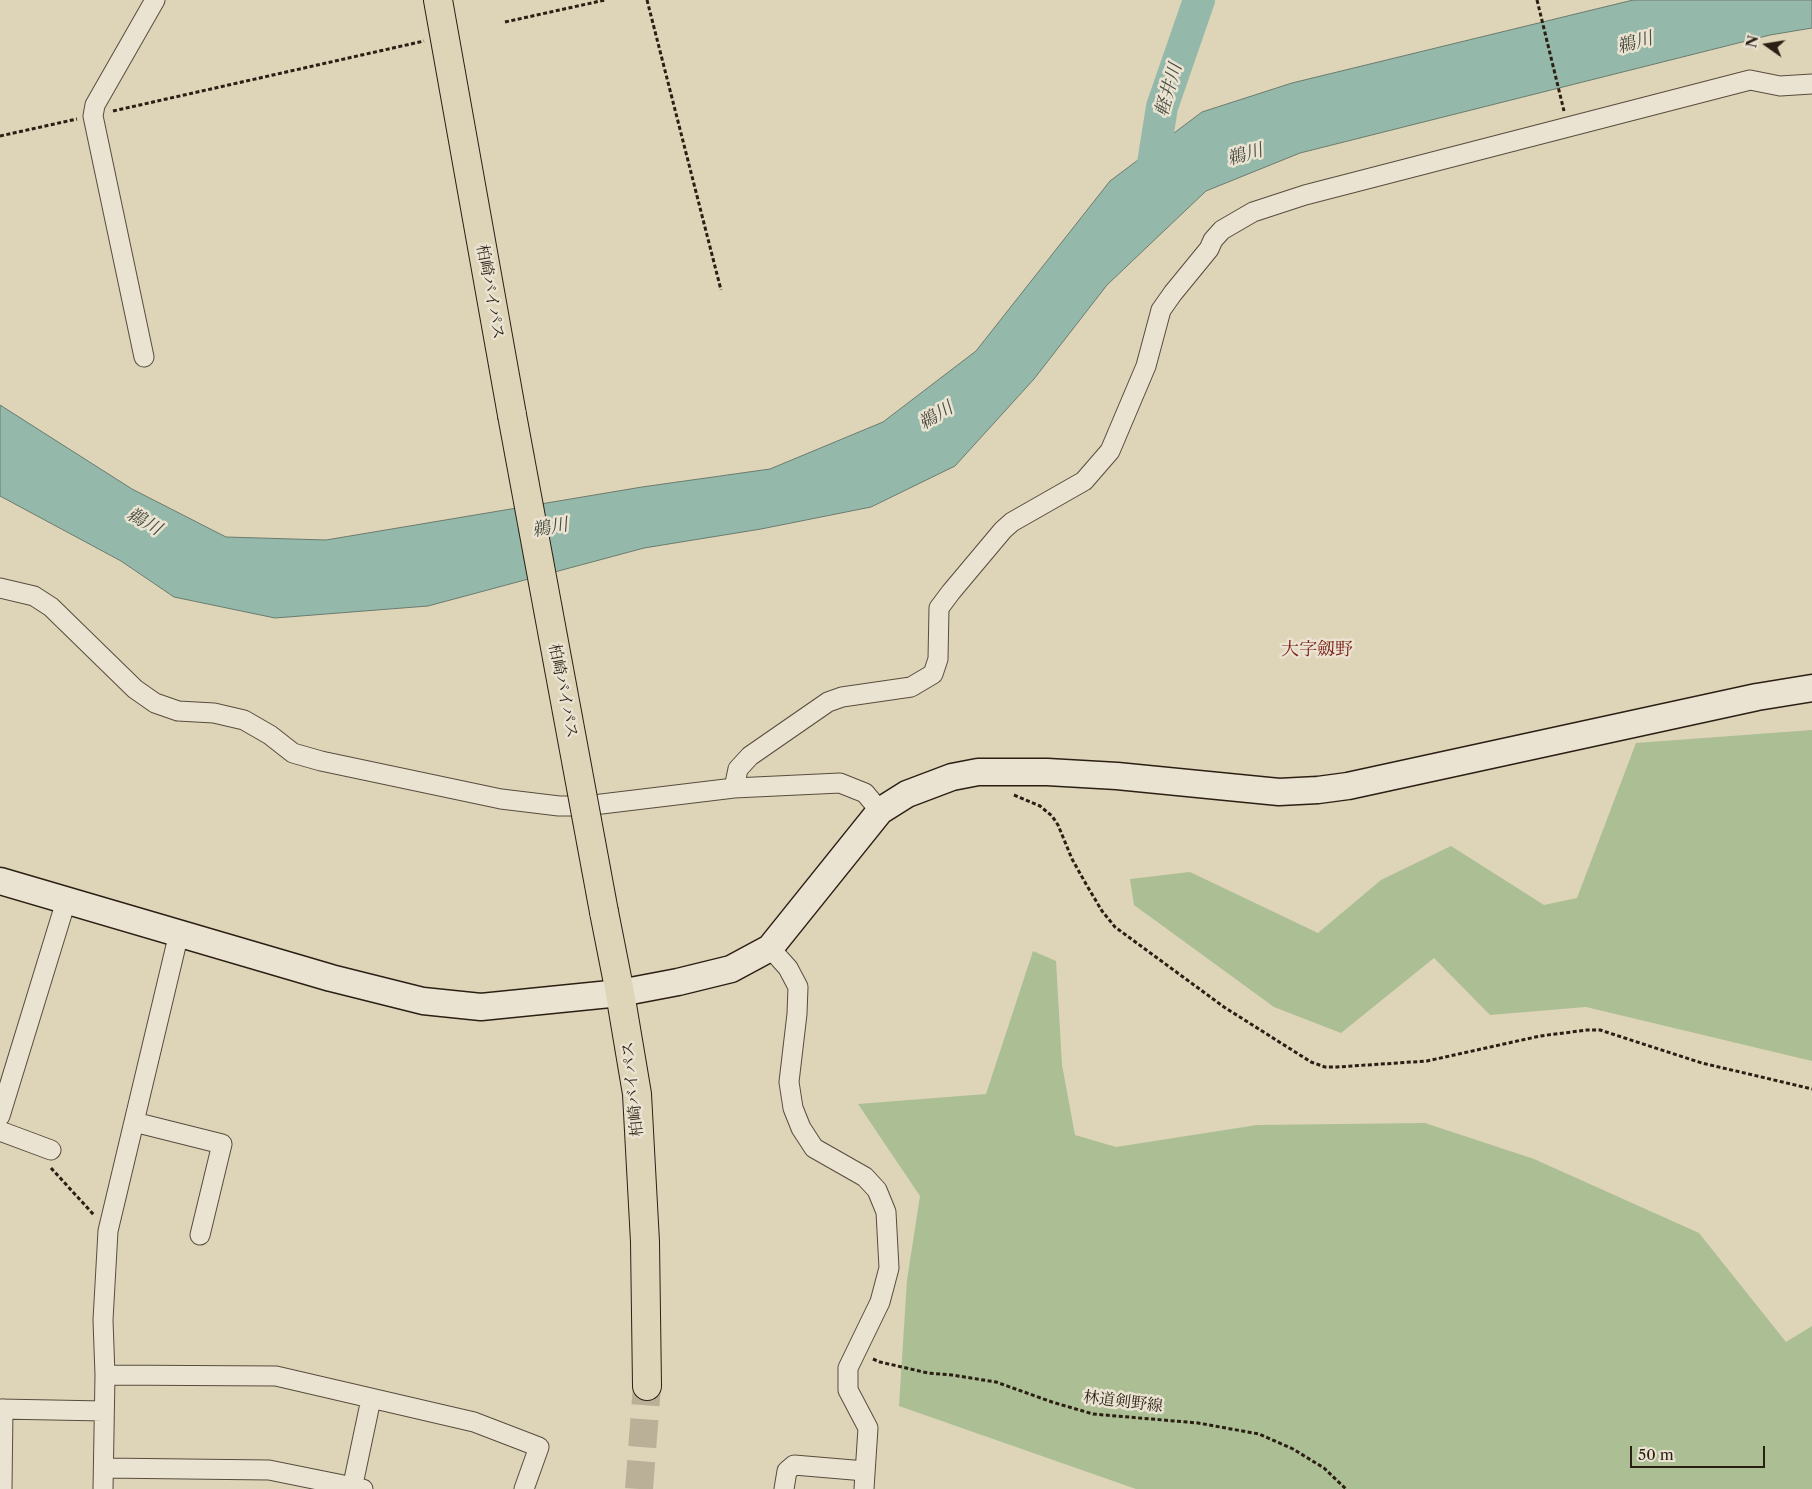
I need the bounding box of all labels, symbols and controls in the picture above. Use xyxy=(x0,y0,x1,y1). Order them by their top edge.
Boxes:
north arrow xyxy=(1742,20,1792,70)
water label: 鵜川 xyxy=(1615,28,1655,58)
text: N xyxy=(1742,34,1763,50)
water label: 軽井川 xyxy=(1151,61,1187,119)
water label: 鵜川 xyxy=(1225,140,1265,170)
street label: 柏崎バイパス xyxy=(472,243,508,341)
water label: 鵜川 xyxy=(915,397,957,435)
water label: 鵜川 xyxy=(123,504,165,540)
water label: 鵜川 xyxy=(530,514,570,542)
district label: 大字劔野 xyxy=(1281,639,1353,661)
street label: 柏崎バイパス xyxy=(544,642,582,740)
street label: 柏崎バイパス xyxy=(618,1040,648,1138)
street label: 林道剣野線 xyxy=(1082,1388,1164,1416)
scale bar xyxy=(1632,1436,1767,1468)
text: 50 m xyxy=(1638,1445,1674,1464)

